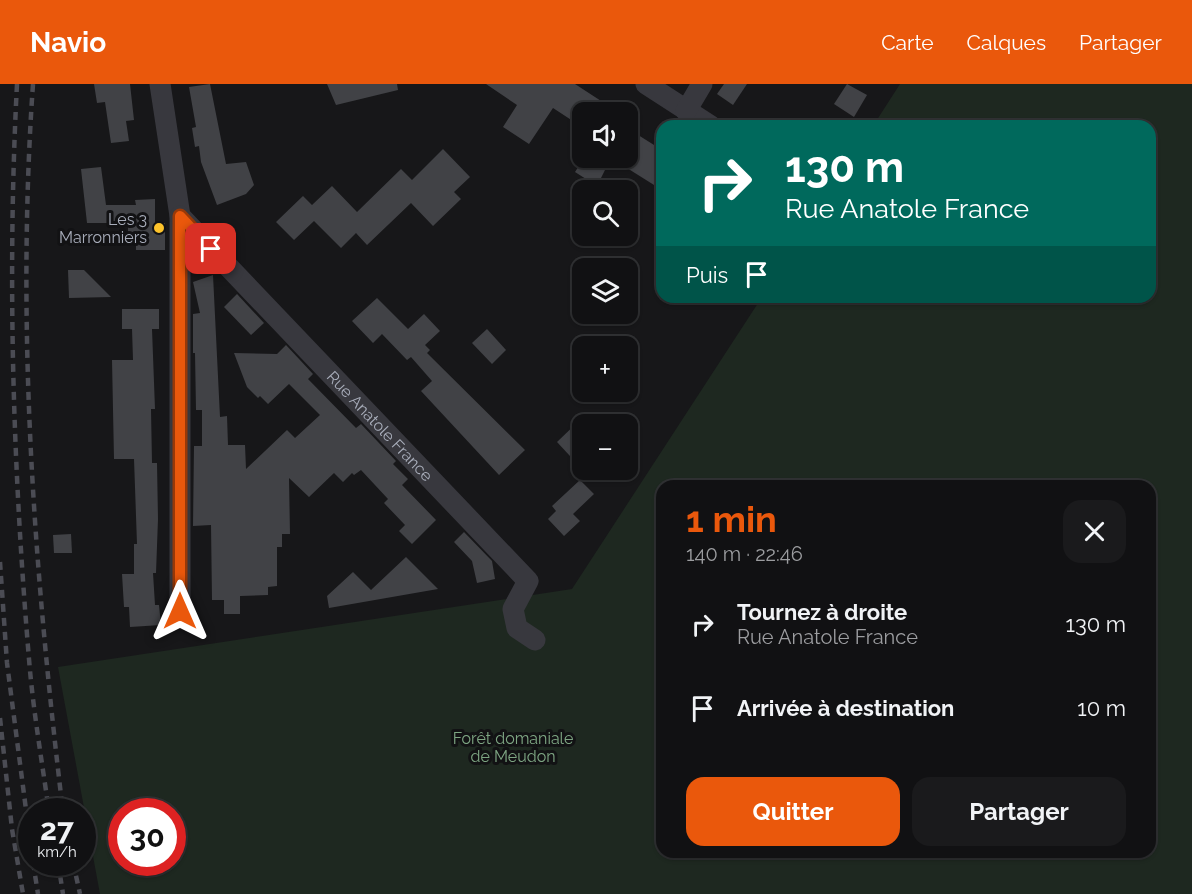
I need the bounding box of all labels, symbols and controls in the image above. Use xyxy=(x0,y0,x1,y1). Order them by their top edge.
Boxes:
text: Navio xyxy=(30,26,106,59)
text: Carte xyxy=(881,30,934,55)
text: Calques xyxy=(967,30,1046,55)
text: Partager xyxy=(1079,30,1162,55)
map controls xyxy=(572,102,638,480)
button: sound xyxy=(572,102,638,168)
text: 130 m xyxy=(785,143,904,192)
icon: right xyxy=(686,144,764,222)
button: search xyxy=(572,180,638,246)
text: Rue Anatole France xyxy=(785,193,1029,224)
place label: Les 3 Marronniers xyxy=(59,210,147,247)
marker: Les 3 Marronniers xyxy=(152,221,166,235)
pin xyxy=(185,223,236,274)
icon: arrive xyxy=(194,232,227,265)
button: layers xyxy=(572,258,638,324)
icon: arrive xyxy=(740,258,773,291)
text: Puis xyxy=(686,262,728,288)
button: + xyxy=(572,336,638,402)
street label: Rue Anatole France xyxy=(323,367,437,485)
button: − xyxy=(572,414,638,480)
text: 1 min xyxy=(686,498,777,540)
button: close xyxy=(1063,500,1126,563)
text: 140 m · 22:46 xyxy=(686,542,803,566)
position arrow xyxy=(148,579,212,643)
text: Tournez à droite xyxy=(737,599,907,625)
icon: right xyxy=(686,608,719,641)
text: 130 m xyxy=(1066,611,1126,637)
text: Rue Anatole France xyxy=(737,625,918,649)
icon: arrive xyxy=(686,692,719,725)
text: Arrivée à destination xyxy=(737,695,954,721)
text: 10 m xyxy=(1077,695,1126,721)
park label: Forêt domaniale de Meudon xyxy=(453,729,573,766)
button: Quitter xyxy=(686,777,900,846)
button: Partager xyxy=(912,777,1126,846)
speed limit sign: 30 xyxy=(108,798,186,876)
text: 27 xyxy=(40,812,74,847)
text: km/h xyxy=(37,843,77,861)

